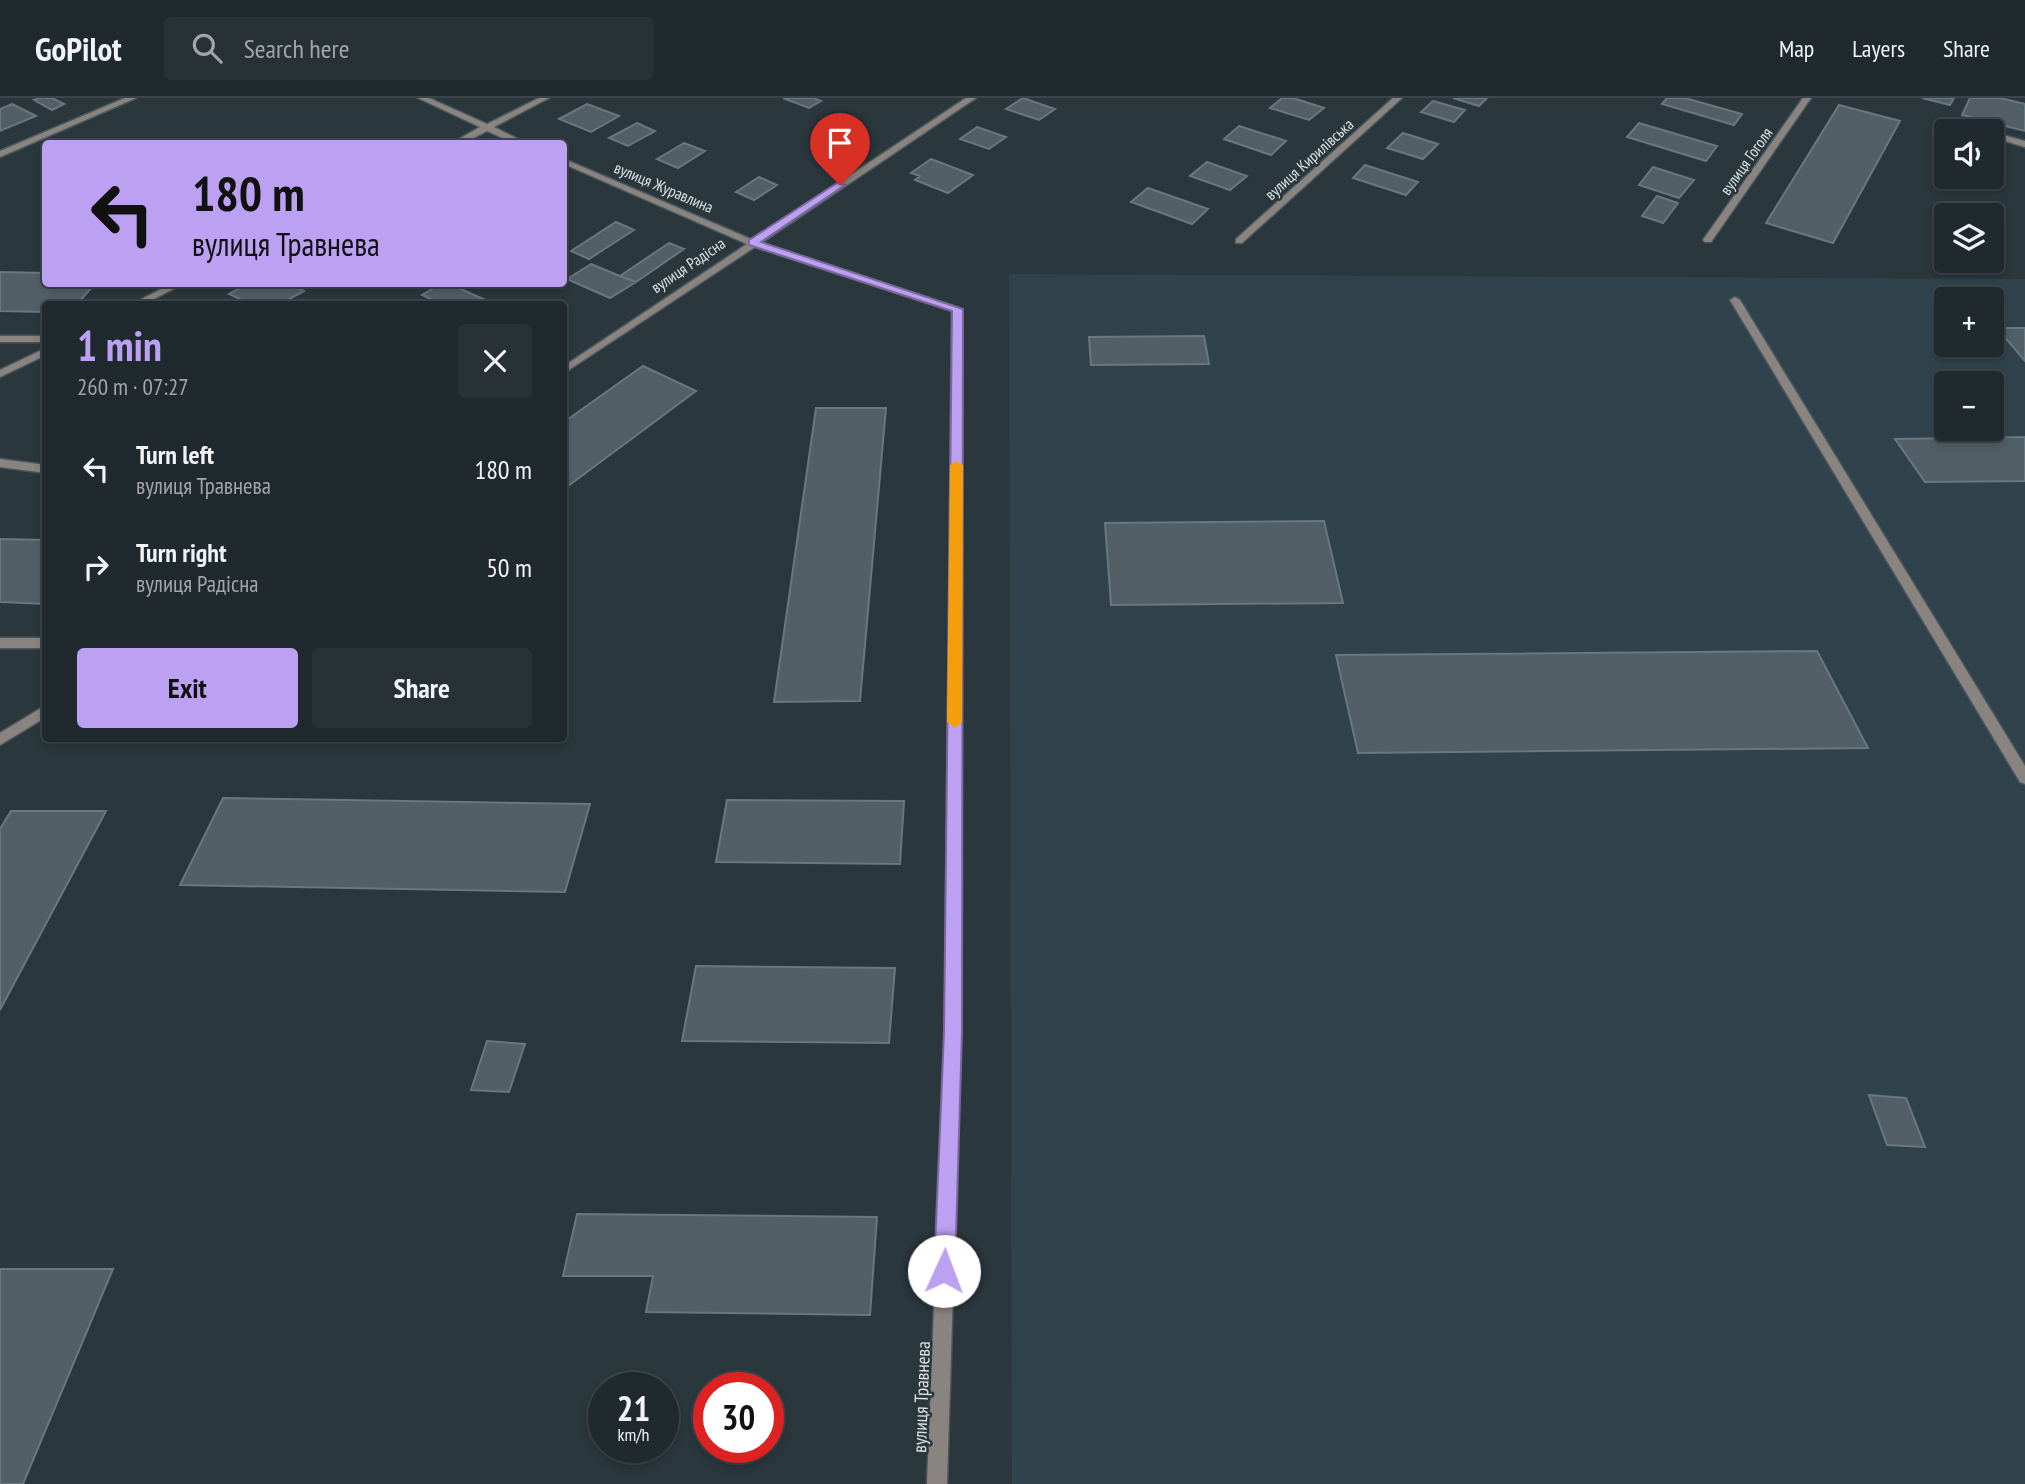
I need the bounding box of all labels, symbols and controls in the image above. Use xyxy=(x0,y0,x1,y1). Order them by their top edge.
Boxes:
search box xyxy=(164,17,654,80)
text: GoPilot xyxy=(35,27,122,70)
icon: search xyxy=(188,29,226,67)
text: Search here xyxy=(244,32,349,65)
text: Map xyxy=(1779,33,1814,64)
text: Layers xyxy=(1852,33,1905,64)
text: Share xyxy=(1943,33,1990,64)
pin xyxy=(810,113,870,185)
street label: вулиця Кирилівська xyxy=(1261,114,1357,204)
map controls xyxy=(1934,119,2004,441)
button: sound xyxy=(1934,119,2004,189)
street label: вулиця Гоголя xyxy=(1715,123,1777,199)
icon: arrive xyxy=(821,124,859,162)
street label: вулиця Журавлина xyxy=(612,157,716,217)
text: 180 m xyxy=(192,161,305,225)
icon: left xyxy=(77,168,168,259)
button: layers xyxy=(1934,203,2004,273)
text: вулиця Травнева xyxy=(192,223,380,265)
street label: вулиця Радісна xyxy=(647,233,729,297)
button: + xyxy=(1934,287,2004,357)
text: 1 min xyxy=(77,318,162,373)
button: close xyxy=(458,324,532,398)
button: − xyxy=(1934,371,2004,441)
text: 260 m · 07:27 xyxy=(77,372,189,401)
text: Turn left xyxy=(136,438,214,471)
icon: left xyxy=(77,450,115,488)
text: 180 m xyxy=(474,453,532,486)
text: вулиця Травнева xyxy=(136,471,271,500)
text: Turn right xyxy=(136,536,227,569)
icon: right xyxy=(77,548,115,586)
text: 50 m xyxy=(486,551,532,584)
text: вулиця Радісна xyxy=(136,569,258,598)
button: Exit xyxy=(77,648,298,728)
button: Share xyxy=(312,648,532,728)
position arrow xyxy=(907,1234,981,1308)
street label: вулиця Травнева xyxy=(907,1341,935,1453)
speed limit sign: 30 xyxy=(693,1372,784,1463)
text: 21 xyxy=(617,1385,650,1431)
text: km/h xyxy=(618,1423,649,1446)

